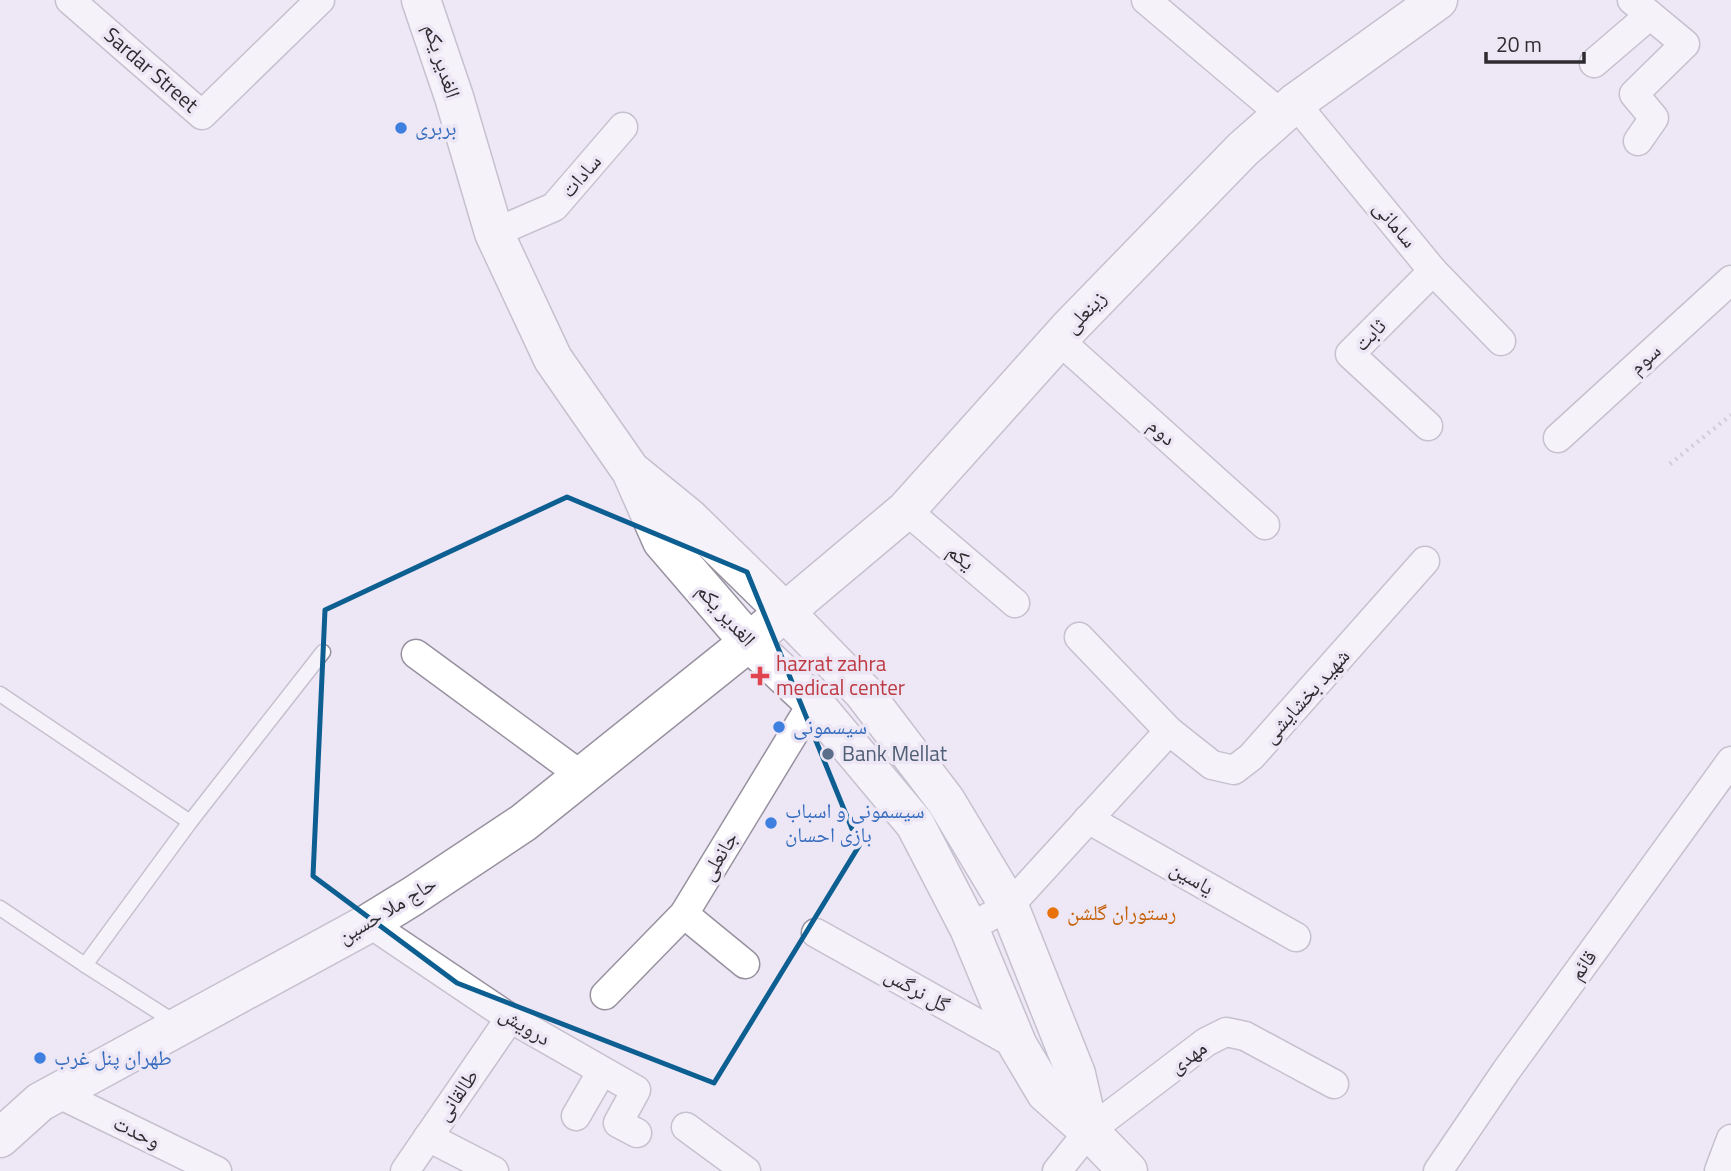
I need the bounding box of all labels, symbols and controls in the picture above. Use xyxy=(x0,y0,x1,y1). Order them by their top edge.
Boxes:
street label: Sardar Street xyxy=(97,19,207,120)
street label: الغدیر یکم xyxy=(416,19,470,102)
scale bar xyxy=(1486,21,1584,65)
text: 20 m xyxy=(1496,28,1542,60)
place label: بربری xyxy=(415,111,457,143)
marker: بربری xyxy=(393,120,409,136)
street label: سادات xyxy=(552,146,608,204)
street label: سامانی xyxy=(1366,192,1425,254)
street label: زینعلی xyxy=(1056,282,1113,340)
street label: ثابت xyxy=(1345,310,1393,358)
street label: سوم xyxy=(1621,335,1668,381)
street label: دوم xyxy=(1141,410,1184,453)
street label: یکم xyxy=(941,535,983,577)
street label: الغدیر یکم xyxy=(689,575,764,653)
street label: شهید بخشایشی xyxy=(1254,641,1357,750)
place label: hazrat zahra medical center xyxy=(776,647,905,703)
marker: hazrat zahra medical center xyxy=(750,666,770,686)
place label: سیسمونی xyxy=(793,710,867,742)
marker: سیسمونی xyxy=(771,719,787,735)
place label: Bank Mellat xyxy=(842,737,948,769)
marker: Bank Mellat xyxy=(820,746,836,762)
place label: سیسمونی و اسباب بازی احسان xyxy=(785,794,925,850)
marker: سیسمونی و اسباب بازی احسان xyxy=(763,815,779,831)
street label: جانعلی xyxy=(691,825,745,886)
street label: یاسین xyxy=(1165,852,1220,903)
street label: حاج ملا حسین xyxy=(331,867,442,951)
place label: رستوران گلشن xyxy=(1067,896,1176,928)
marker: رستوران گلشن xyxy=(1045,905,1061,921)
street label: قائم xyxy=(1560,942,1604,986)
street label: گل نرگس xyxy=(879,958,956,1020)
street label: درویش xyxy=(494,997,557,1053)
street label: مهدی xyxy=(1162,1031,1213,1081)
place label: طهران پنل غرب xyxy=(54,1041,172,1073)
marker: طهران پنل غرب xyxy=(32,1050,48,1066)
street label: طالقانی xyxy=(427,1062,486,1127)
street label: وحدت xyxy=(108,1106,167,1156)

